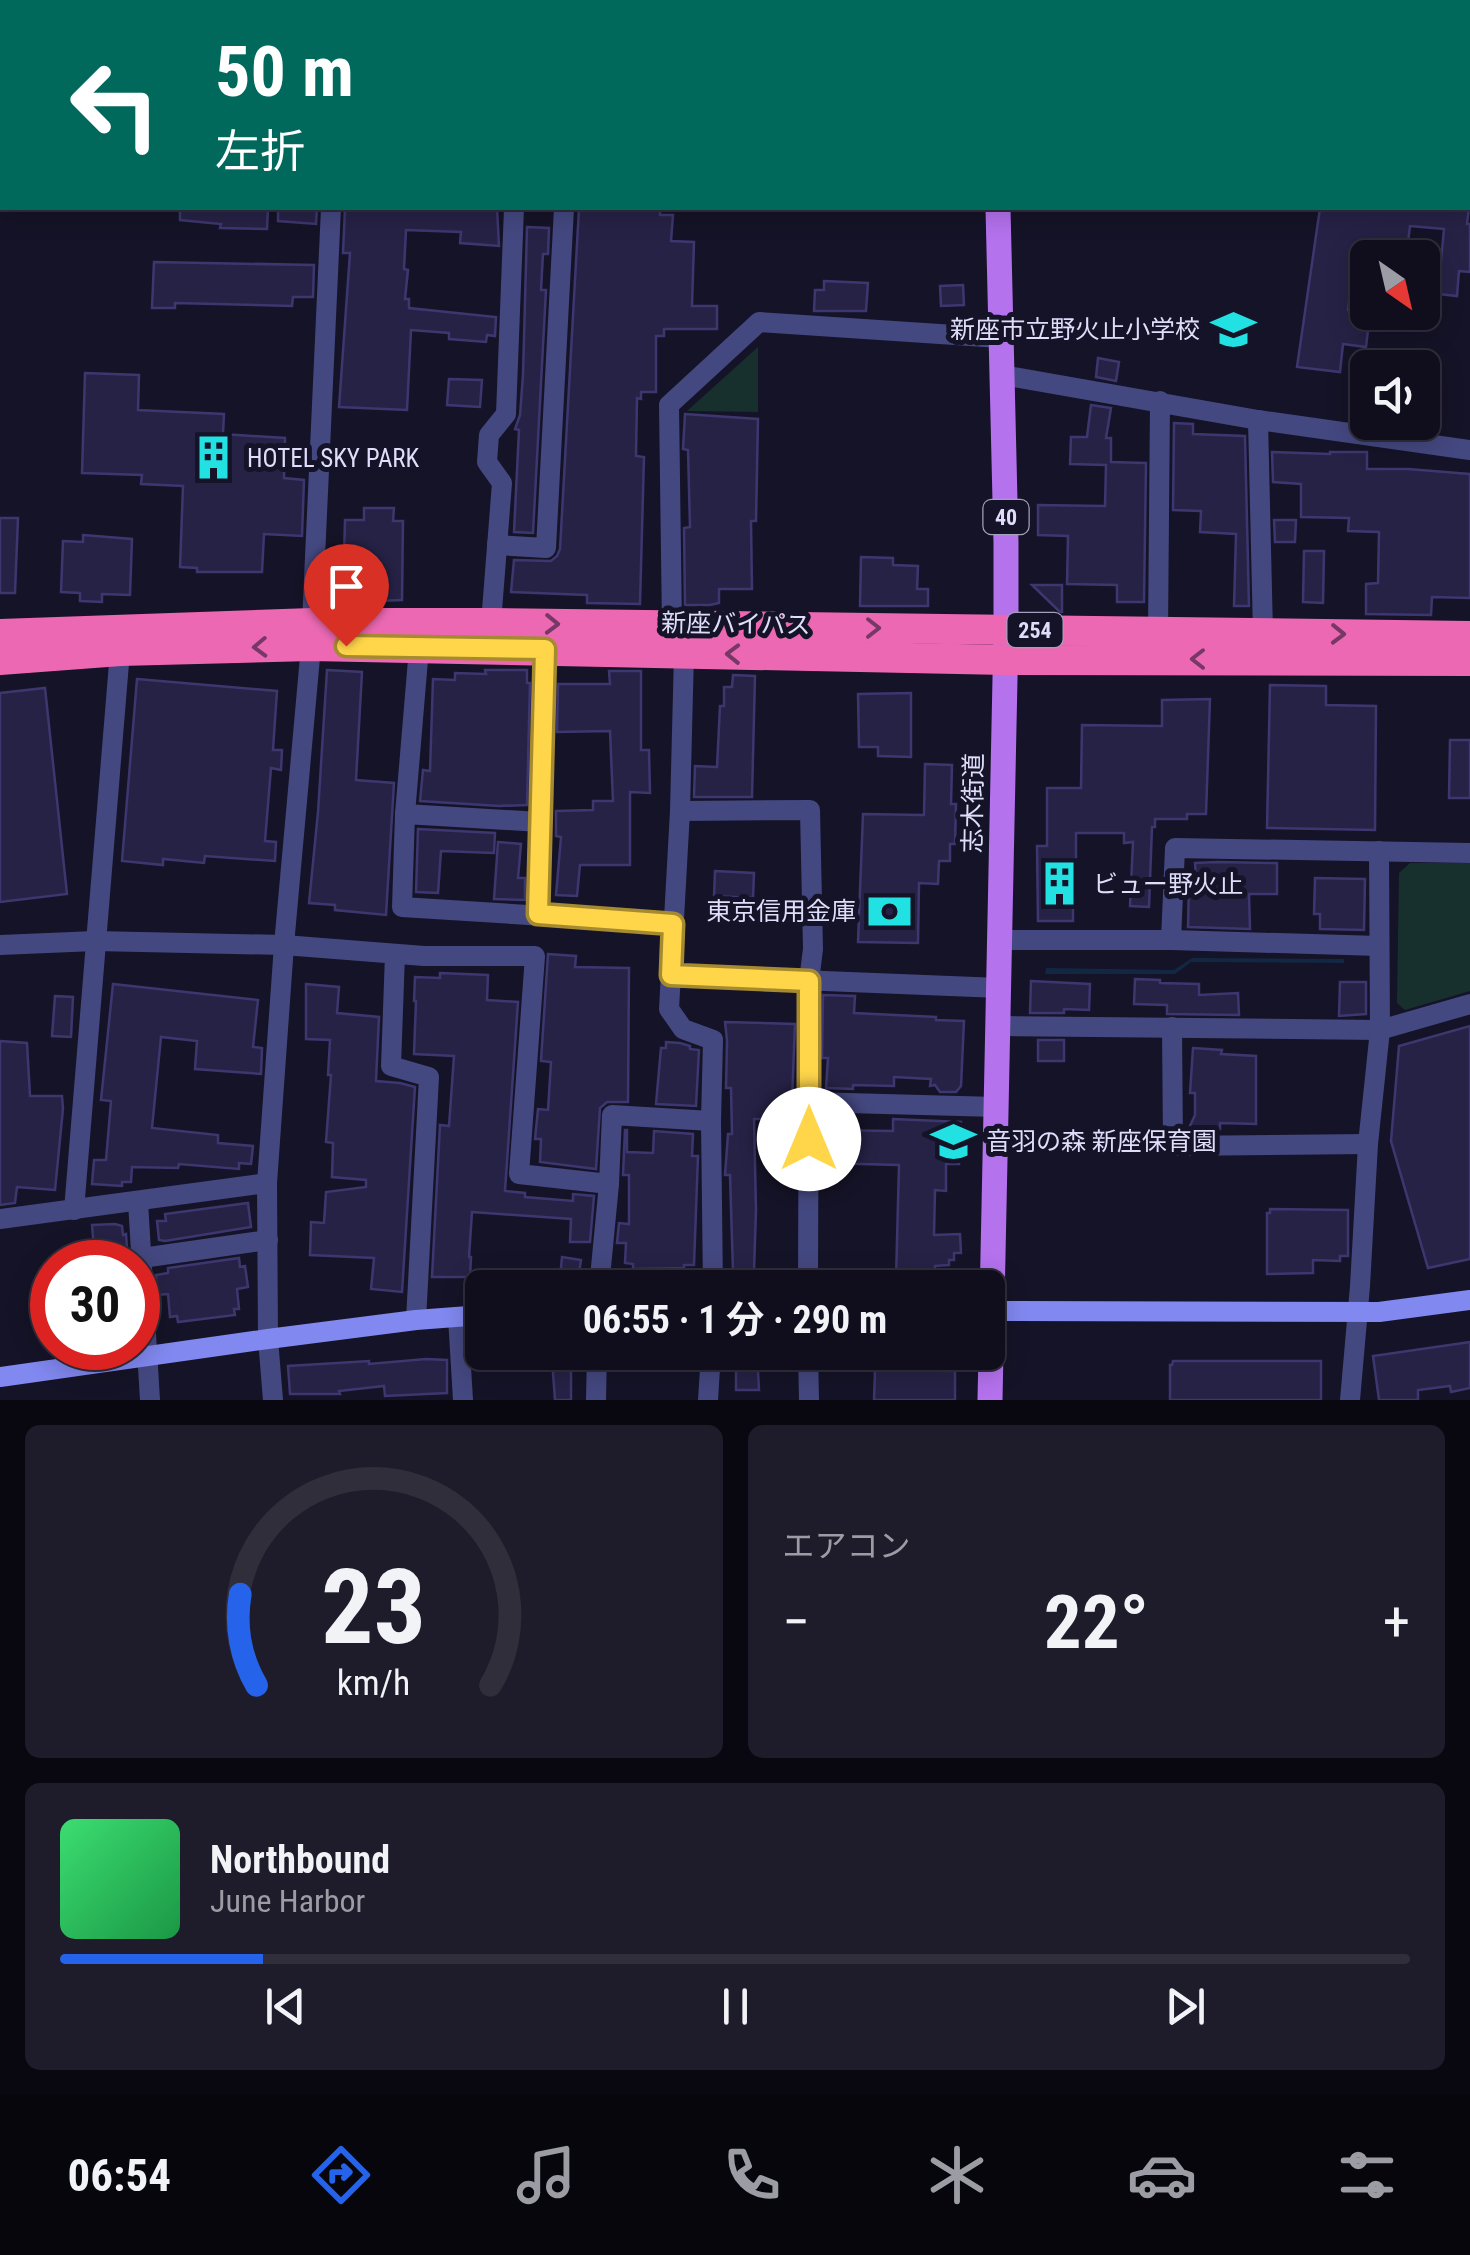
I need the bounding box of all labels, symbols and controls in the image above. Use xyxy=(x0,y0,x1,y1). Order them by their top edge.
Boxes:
text: 50 m xyxy=(215,31,354,113)
icon: left xyxy=(50,40,180,170)
text: 左折 xyxy=(215,125,305,178)
north arrow xyxy=(1350,240,1440,330)
map controls xyxy=(1350,240,1440,440)
school or university icon: 新座市立野火止小学校 xyxy=(1209,305,1257,353)
place label: 新座市立野火止小学校 xyxy=(950,315,1200,344)
button: sound xyxy=(1350,350,1440,440)
building icon: HOTEL SKY PARK xyxy=(190,434,238,482)
place label: HOTEL SKY PARK xyxy=(247,444,420,473)
road number: 40 xyxy=(984,500,1028,534)
pin xyxy=(304,544,389,647)
icon: arrive xyxy=(319,559,374,614)
street label: 新座バイパス xyxy=(661,608,811,640)
one-way arrow xyxy=(545,613,561,634)
road number: 254 xyxy=(1008,613,1062,647)
one-way arrow xyxy=(865,618,881,639)
one-way arrow xyxy=(1330,623,1346,645)
one-way arrow xyxy=(251,637,267,658)
one-way arrow xyxy=(724,644,740,665)
one-way arrow xyxy=(1189,648,1204,670)
street label: 志木街道 xyxy=(958,753,988,853)
building icon: ビュー野火止 xyxy=(1036,860,1084,908)
place label: ビュー野火止 xyxy=(1093,870,1243,899)
bank icon: 東京信用金庫 xyxy=(865,887,913,935)
place label: 東京信用金庫 xyxy=(706,897,856,926)
position arrow xyxy=(757,1087,861,1191)
school or university icon: 音羽の森 新座保育園 xyxy=(929,1117,977,1165)
place label: 音羽の森 新座保育園 xyxy=(986,1127,1217,1156)
speed limit sign: 30 xyxy=(30,1240,160,1370)
text: 06:55 · 1 分 · 290 m xyxy=(583,1298,887,1342)
text: エアコン xyxy=(783,1527,911,1565)
text: 23 xyxy=(321,1547,426,1668)
text: 22° xyxy=(1044,1578,1149,1666)
text: − xyxy=(783,1590,810,1654)
text: + xyxy=(1383,1590,1410,1654)
text: km/h xyxy=(337,1662,411,1704)
text: Northbound xyxy=(210,1838,390,1882)
text: June Harbor xyxy=(210,1882,365,1920)
icon: previous xyxy=(258,1979,313,2034)
icon: pause xyxy=(708,1979,763,2034)
icon: next xyxy=(1158,1979,1213,2034)
icon: directions xyxy=(306,2140,376,2210)
icon: music xyxy=(511,2140,581,2210)
icon: phone xyxy=(717,2140,787,2210)
icon: climate xyxy=(922,2140,992,2210)
icon: car xyxy=(1127,2140,1197,2210)
icon: filters xyxy=(1332,2140,1402,2210)
text: 06:54 xyxy=(68,2149,171,2202)

